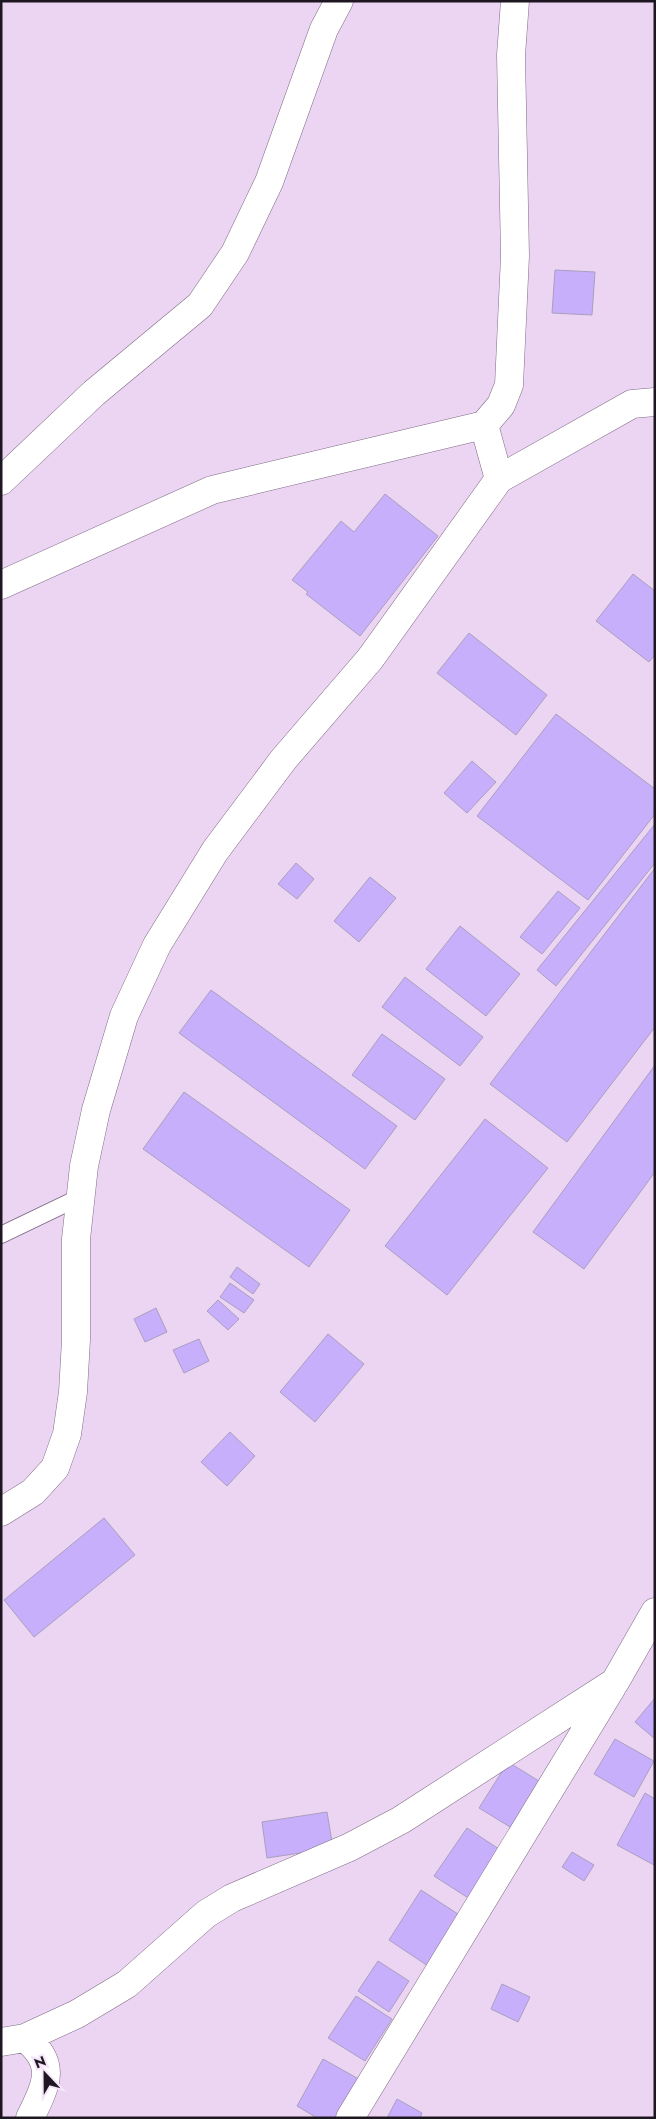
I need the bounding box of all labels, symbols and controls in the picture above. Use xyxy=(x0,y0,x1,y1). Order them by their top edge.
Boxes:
north arrow xyxy=(20,2049,70,2099)
text: N xyxy=(31,2051,49,2073)

